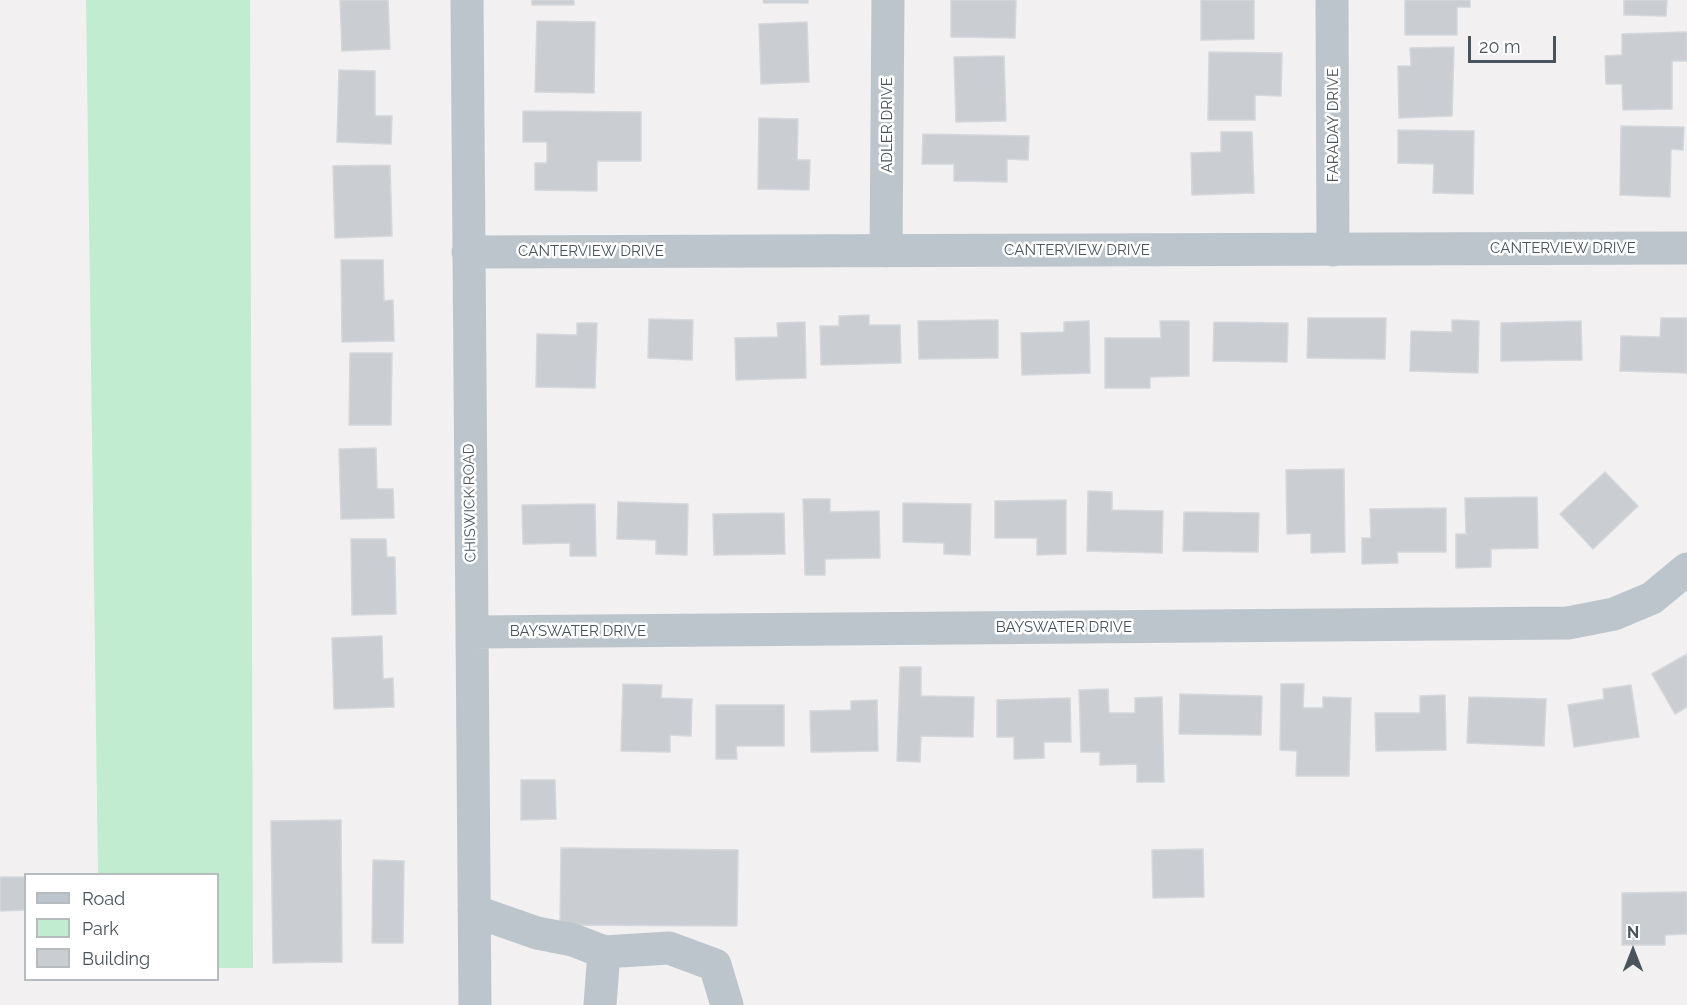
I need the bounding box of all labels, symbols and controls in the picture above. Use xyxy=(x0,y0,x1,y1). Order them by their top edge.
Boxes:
scale bar xyxy=(1471,24,1560,62)
text: 20 m xyxy=(1479,36,1521,57)
street label: FARADAY DRIVE xyxy=(1324,68,1342,182)
street label: ADLER DRIVE xyxy=(878,77,896,173)
street label: CANTERVIEW DRIVE xyxy=(1490,239,1636,257)
street label: CANTERVIEW DRIVE xyxy=(1004,241,1150,259)
street label: CANTERVIEW DRIVE xyxy=(518,242,664,260)
street label: CHISWICK ROAD xyxy=(460,444,480,562)
street label: BAYSWATER DRIVE xyxy=(996,618,1132,636)
street label: BAYSWATER DRIVE xyxy=(510,622,646,640)
legend xyxy=(24,873,219,981)
text: Road xyxy=(82,888,125,909)
text: Park xyxy=(82,918,119,939)
north arrow xyxy=(1603,921,1663,981)
text: N xyxy=(1627,923,1639,942)
text: Building xyxy=(82,948,150,969)

